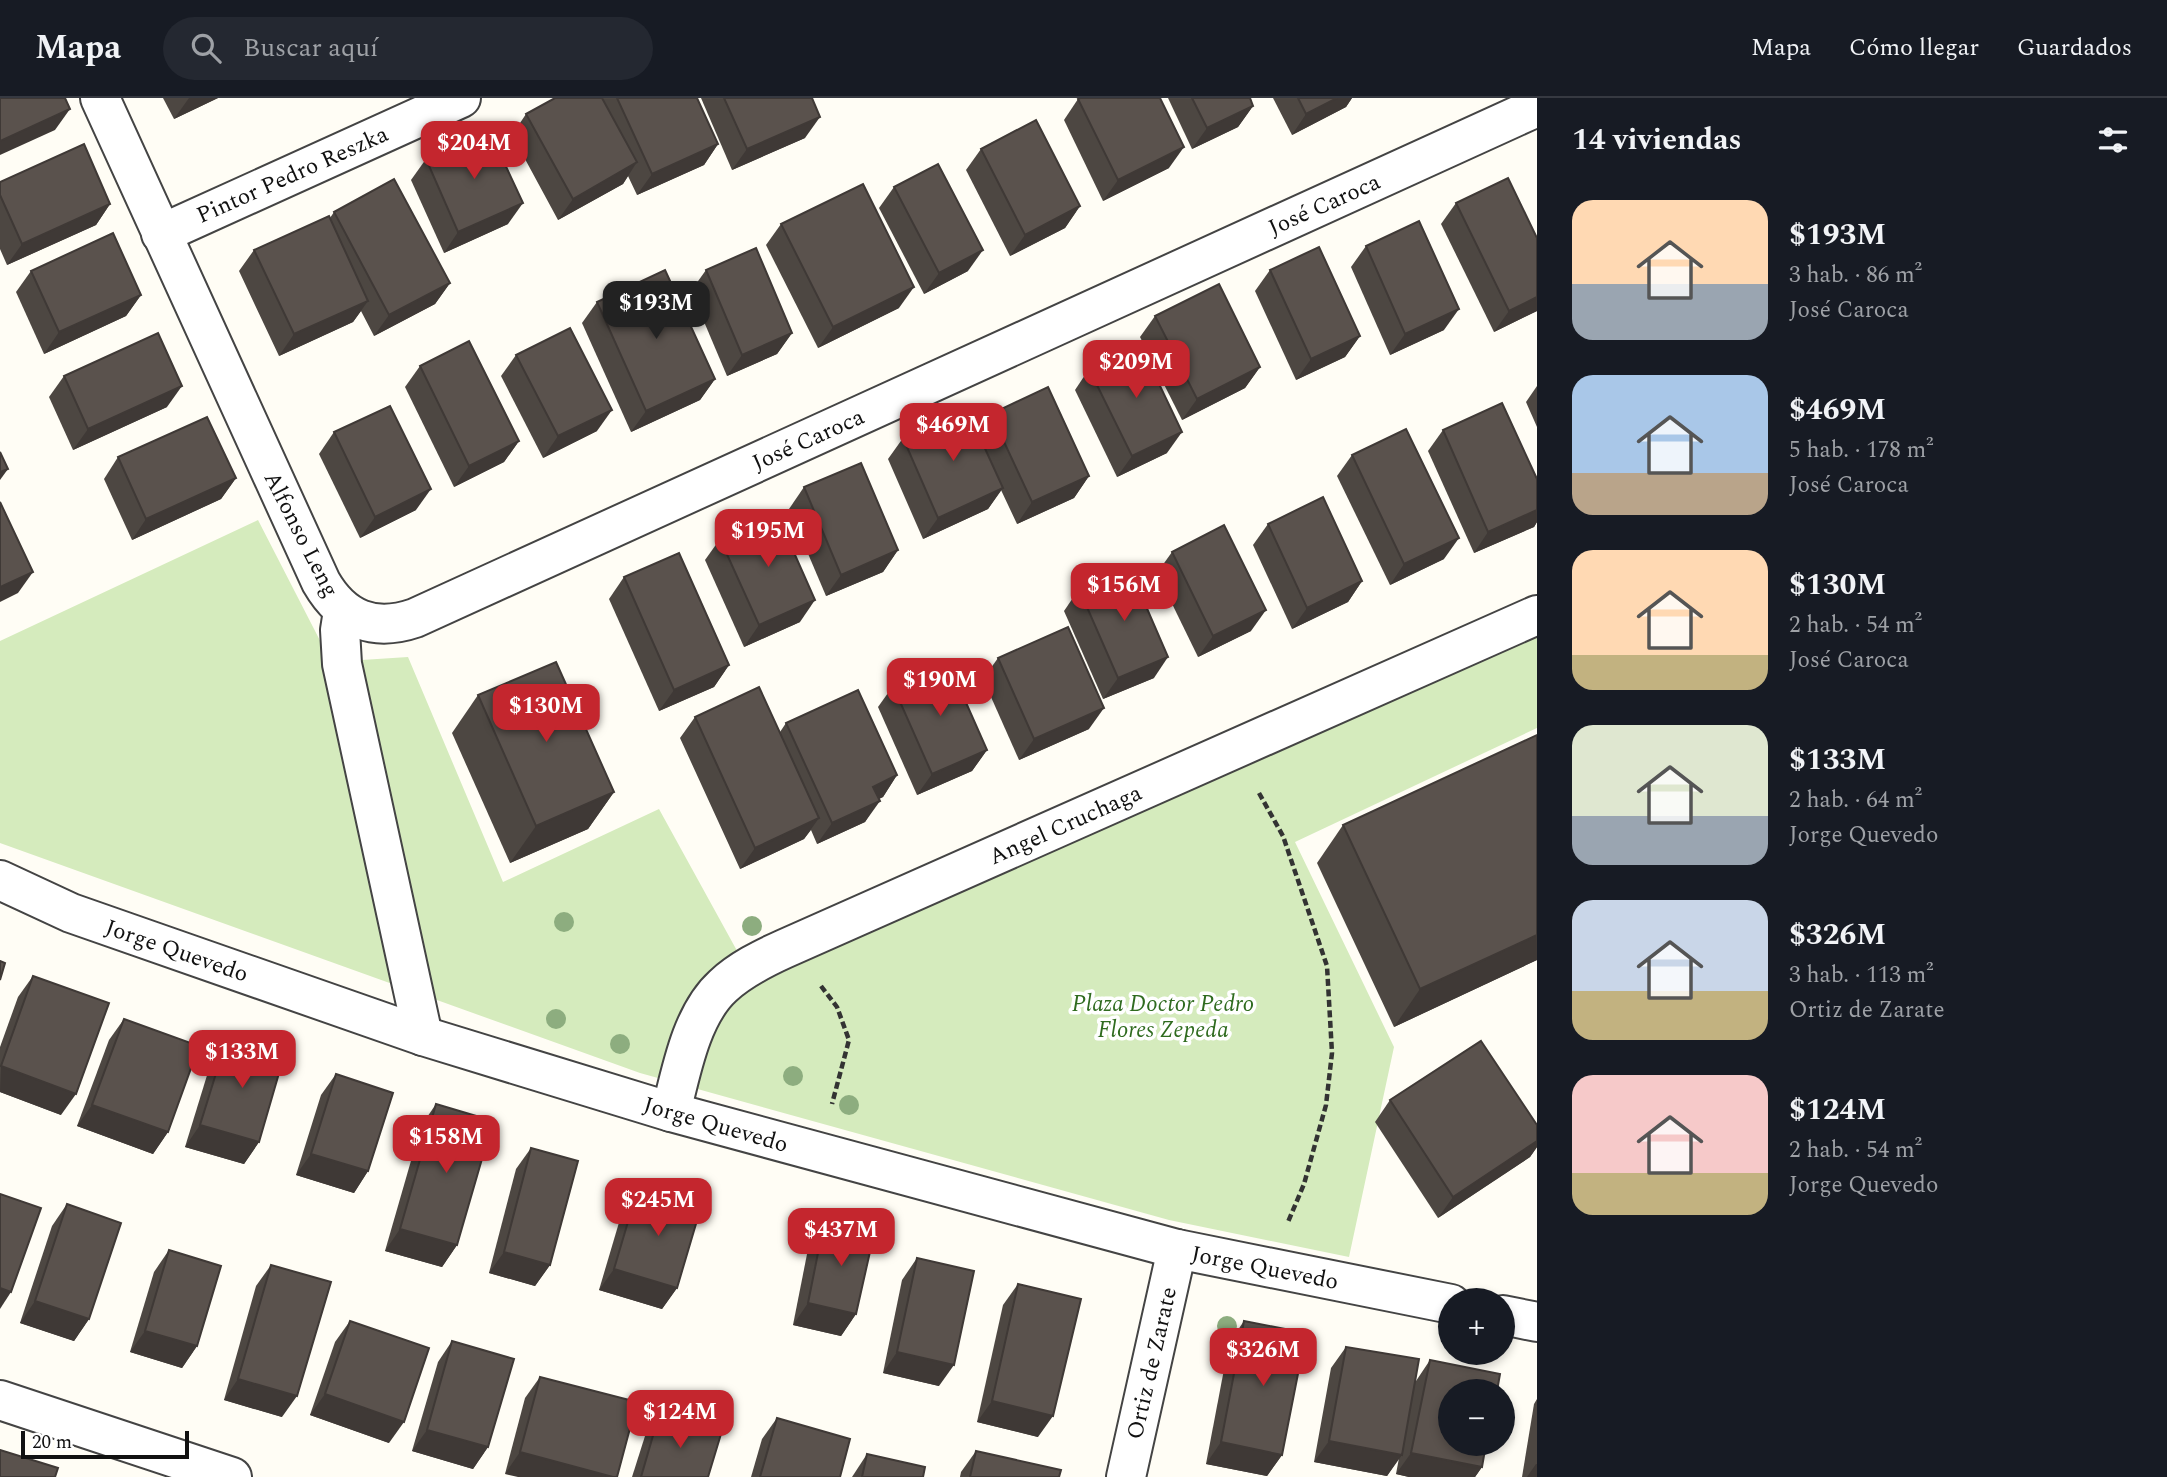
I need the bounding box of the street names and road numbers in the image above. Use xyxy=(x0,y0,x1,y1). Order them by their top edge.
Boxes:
street label: Pintor Pedro Reszka xyxy=(191,117,394,233)
street label: José Caroca xyxy=(1263,165,1386,246)
street label: José Caroca xyxy=(747,400,870,481)
street label: Alfonso Leng xyxy=(254,466,347,604)
street label: Angel Cruchaga xyxy=(983,776,1148,875)
street label: Jorge Quevedo xyxy=(100,911,253,992)
street label: Jorge Quevedo xyxy=(639,1088,792,1163)
street label: Jorge Quevedo xyxy=(1188,1237,1341,1300)
street label: Ortiz de Zarate xyxy=(1118,1284,1187,1443)

